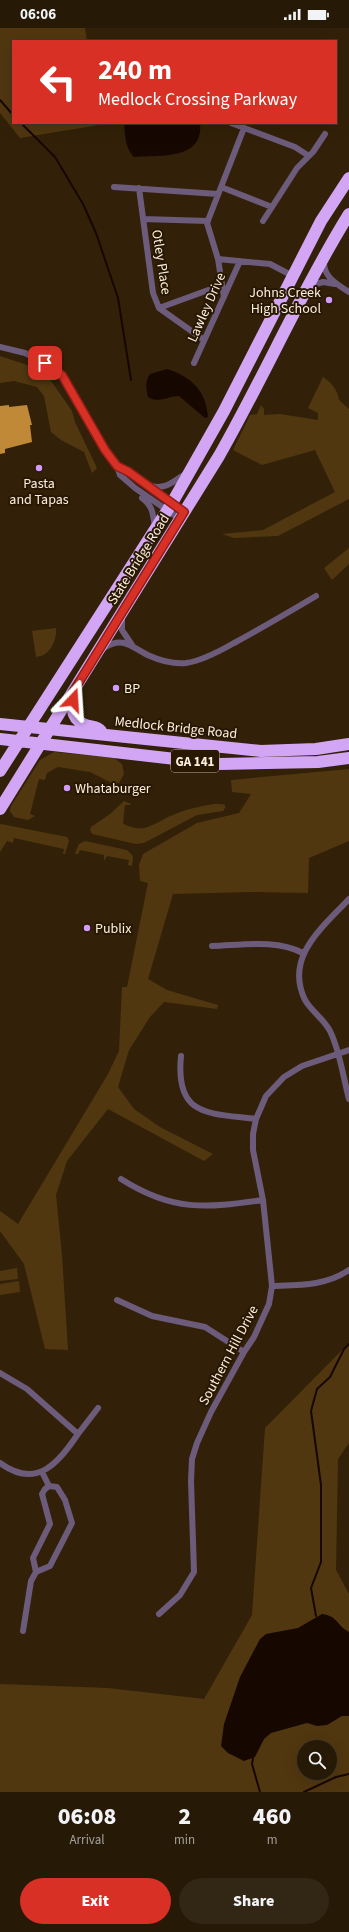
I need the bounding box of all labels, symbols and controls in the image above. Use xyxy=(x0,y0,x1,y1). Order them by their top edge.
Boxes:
text: 06:06 xyxy=(20,4,56,25)
text: 240 m xyxy=(98,50,172,90)
icon: left xyxy=(32,56,84,108)
text: Medlock Crossing Parkway xyxy=(98,87,297,112)
street label: Otley Place xyxy=(146,228,176,296)
street label: Lawley Drive xyxy=(183,269,231,345)
place label: Johns Creek High School xyxy=(249,283,321,319)
marker: Johns Creek High School xyxy=(324,295,334,305)
pin xyxy=(28,346,62,380)
icon: arrive xyxy=(34,352,56,374)
marker: Pasta and Tapas xyxy=(34,463,44,473)
place label: Pasta and Tapas xyxy=(9,474,69,510)
street label: State Bridge Road xyxy=(103,510,175,609)
position arrow xyxy=(52,679,94,721)
place label: BP xyxy=(124,679,140,699)
marker: BP xyxy=(111,683,121,693)
street label: Medlock Bridge Road xyxy=(114,712,238,744)
road number: GA 141 xyxy=(171,750,219,772)
place label: Whataburger xyxy=(75,779,151,799)
marker: Whataburger xyxy=(62,783,72,793)
place label: Publix xyxy=(95,919,132,939)
marker: Publix xyxy=(82,923,92,933)
street label: Southern Hill Drive xyxy=(194,1302,264,1409)
map controls xyxy=(297,1740,337,1780)
button: search xyxy=(297,1740,337,1780)
text: 06:08 xyxy=(58,1799,116,1834)
text: 2 xyxy=(178,1799,191,1834)
text: 460 xyxy=(253,1799,291,1834)
text: Arrival xyxy=(70,1831,105,1849)
text: min xyxy=(174,1831,195,1849)
text: m xyxy=(267,1831,277,1849)
button: Exit xyxy=(20,1878,171,1924)
button: Share xyxy=(179,1878,329,1924)

